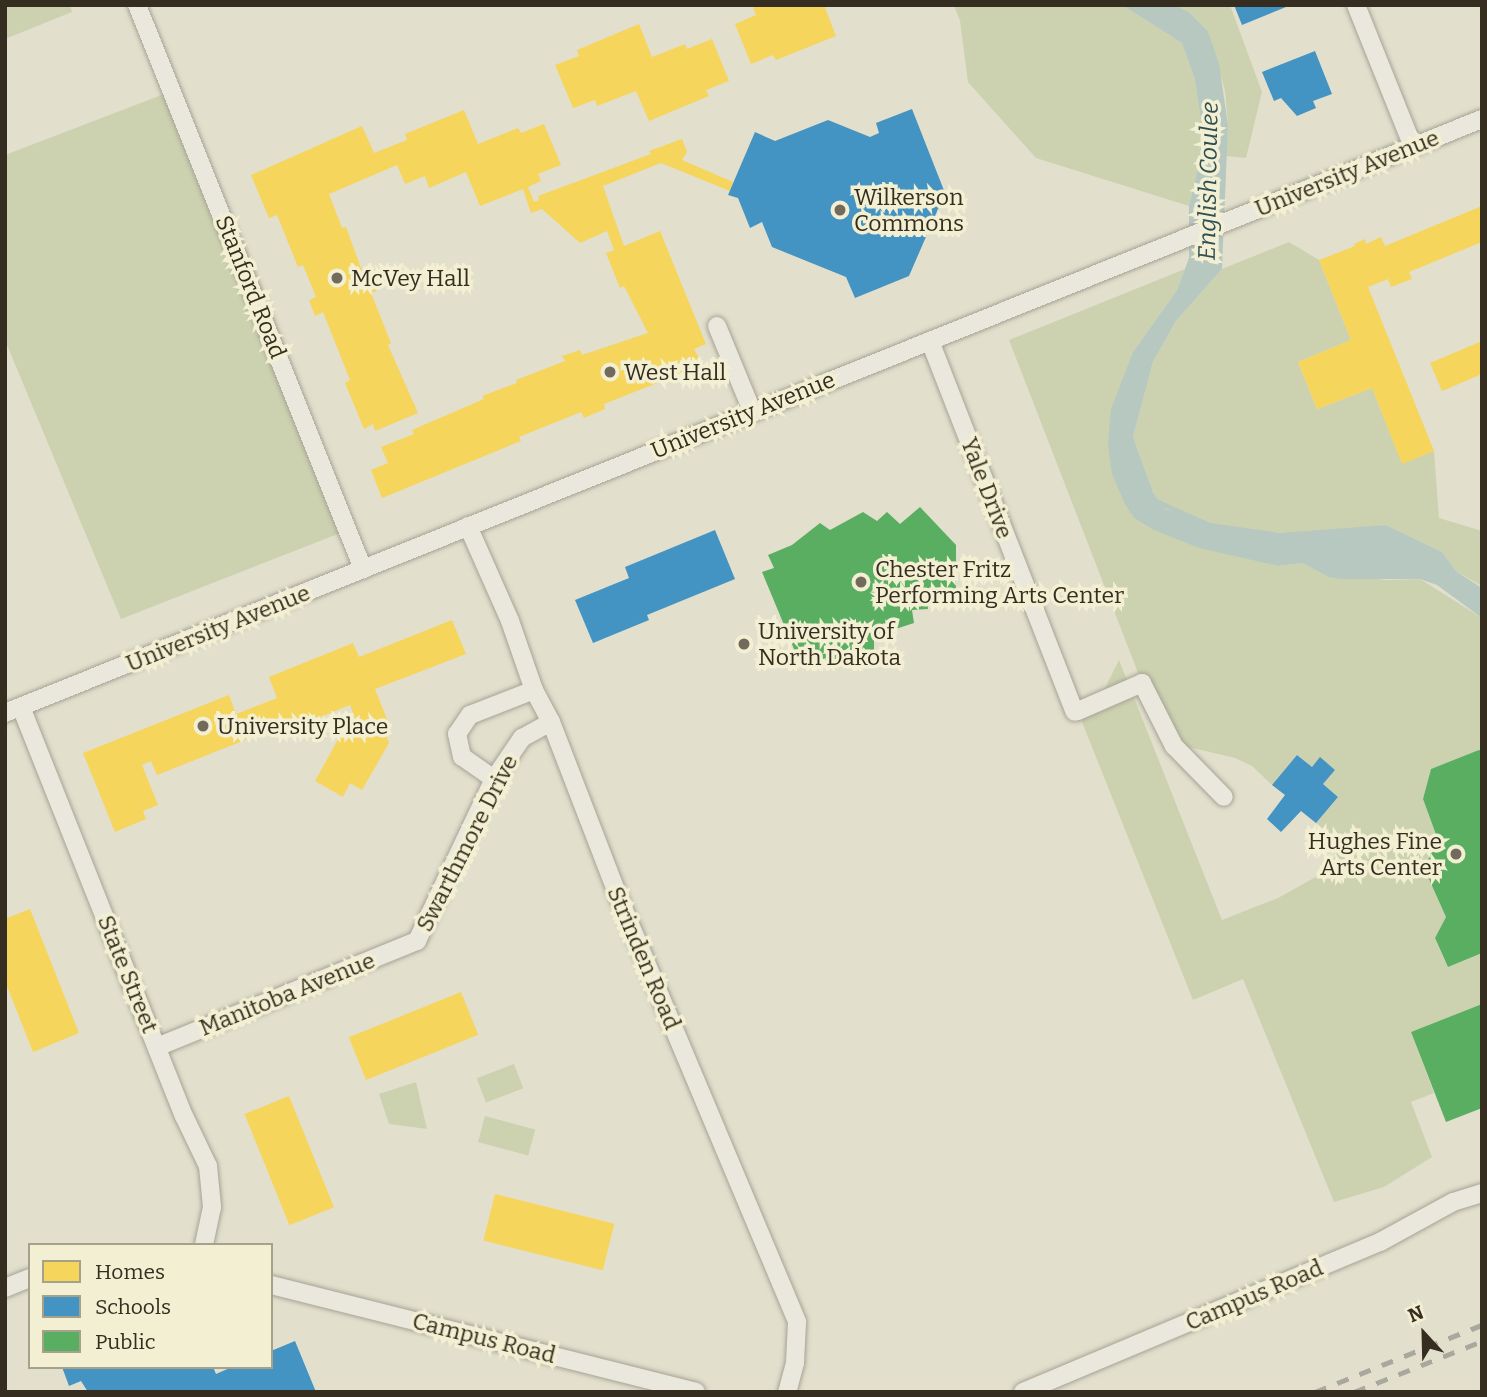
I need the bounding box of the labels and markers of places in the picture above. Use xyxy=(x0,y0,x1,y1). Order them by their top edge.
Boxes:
place label: Wilkerson Commons xyxy=(854,183,964,237)
marker: Wilkerson Commons xyxy=(832,202,848,218)
place label: McVey Hall xyxy=(351,264,470,292)
marker: McVey Hall xyxy=(329,270,345,286)
place label: West Hall xyxy=(624,358,726,386)
marker: West Hall xyxy=(602,364,618,380)
place label: Chester Fritz Performing Arts Center xyxy=(875,555,1124,609)
marker: Chester Fritz Performing Arts Center xyxy=(853,574,869,590)
place label: University of North Dakota xyxy=(758,617,901,671)
marker: University of North Dakota xyxy=(736,636,752,652)
place label: University Place xyxy=(217,712,388,740)
marker: University Place xyxy=(195,718,211,734)
place label: Hughes Fine Arts Center xyxy=(1308,827,1442,881)
marker: Hughes Fine Arts Center xyxy=(1448,846,1464,862)

